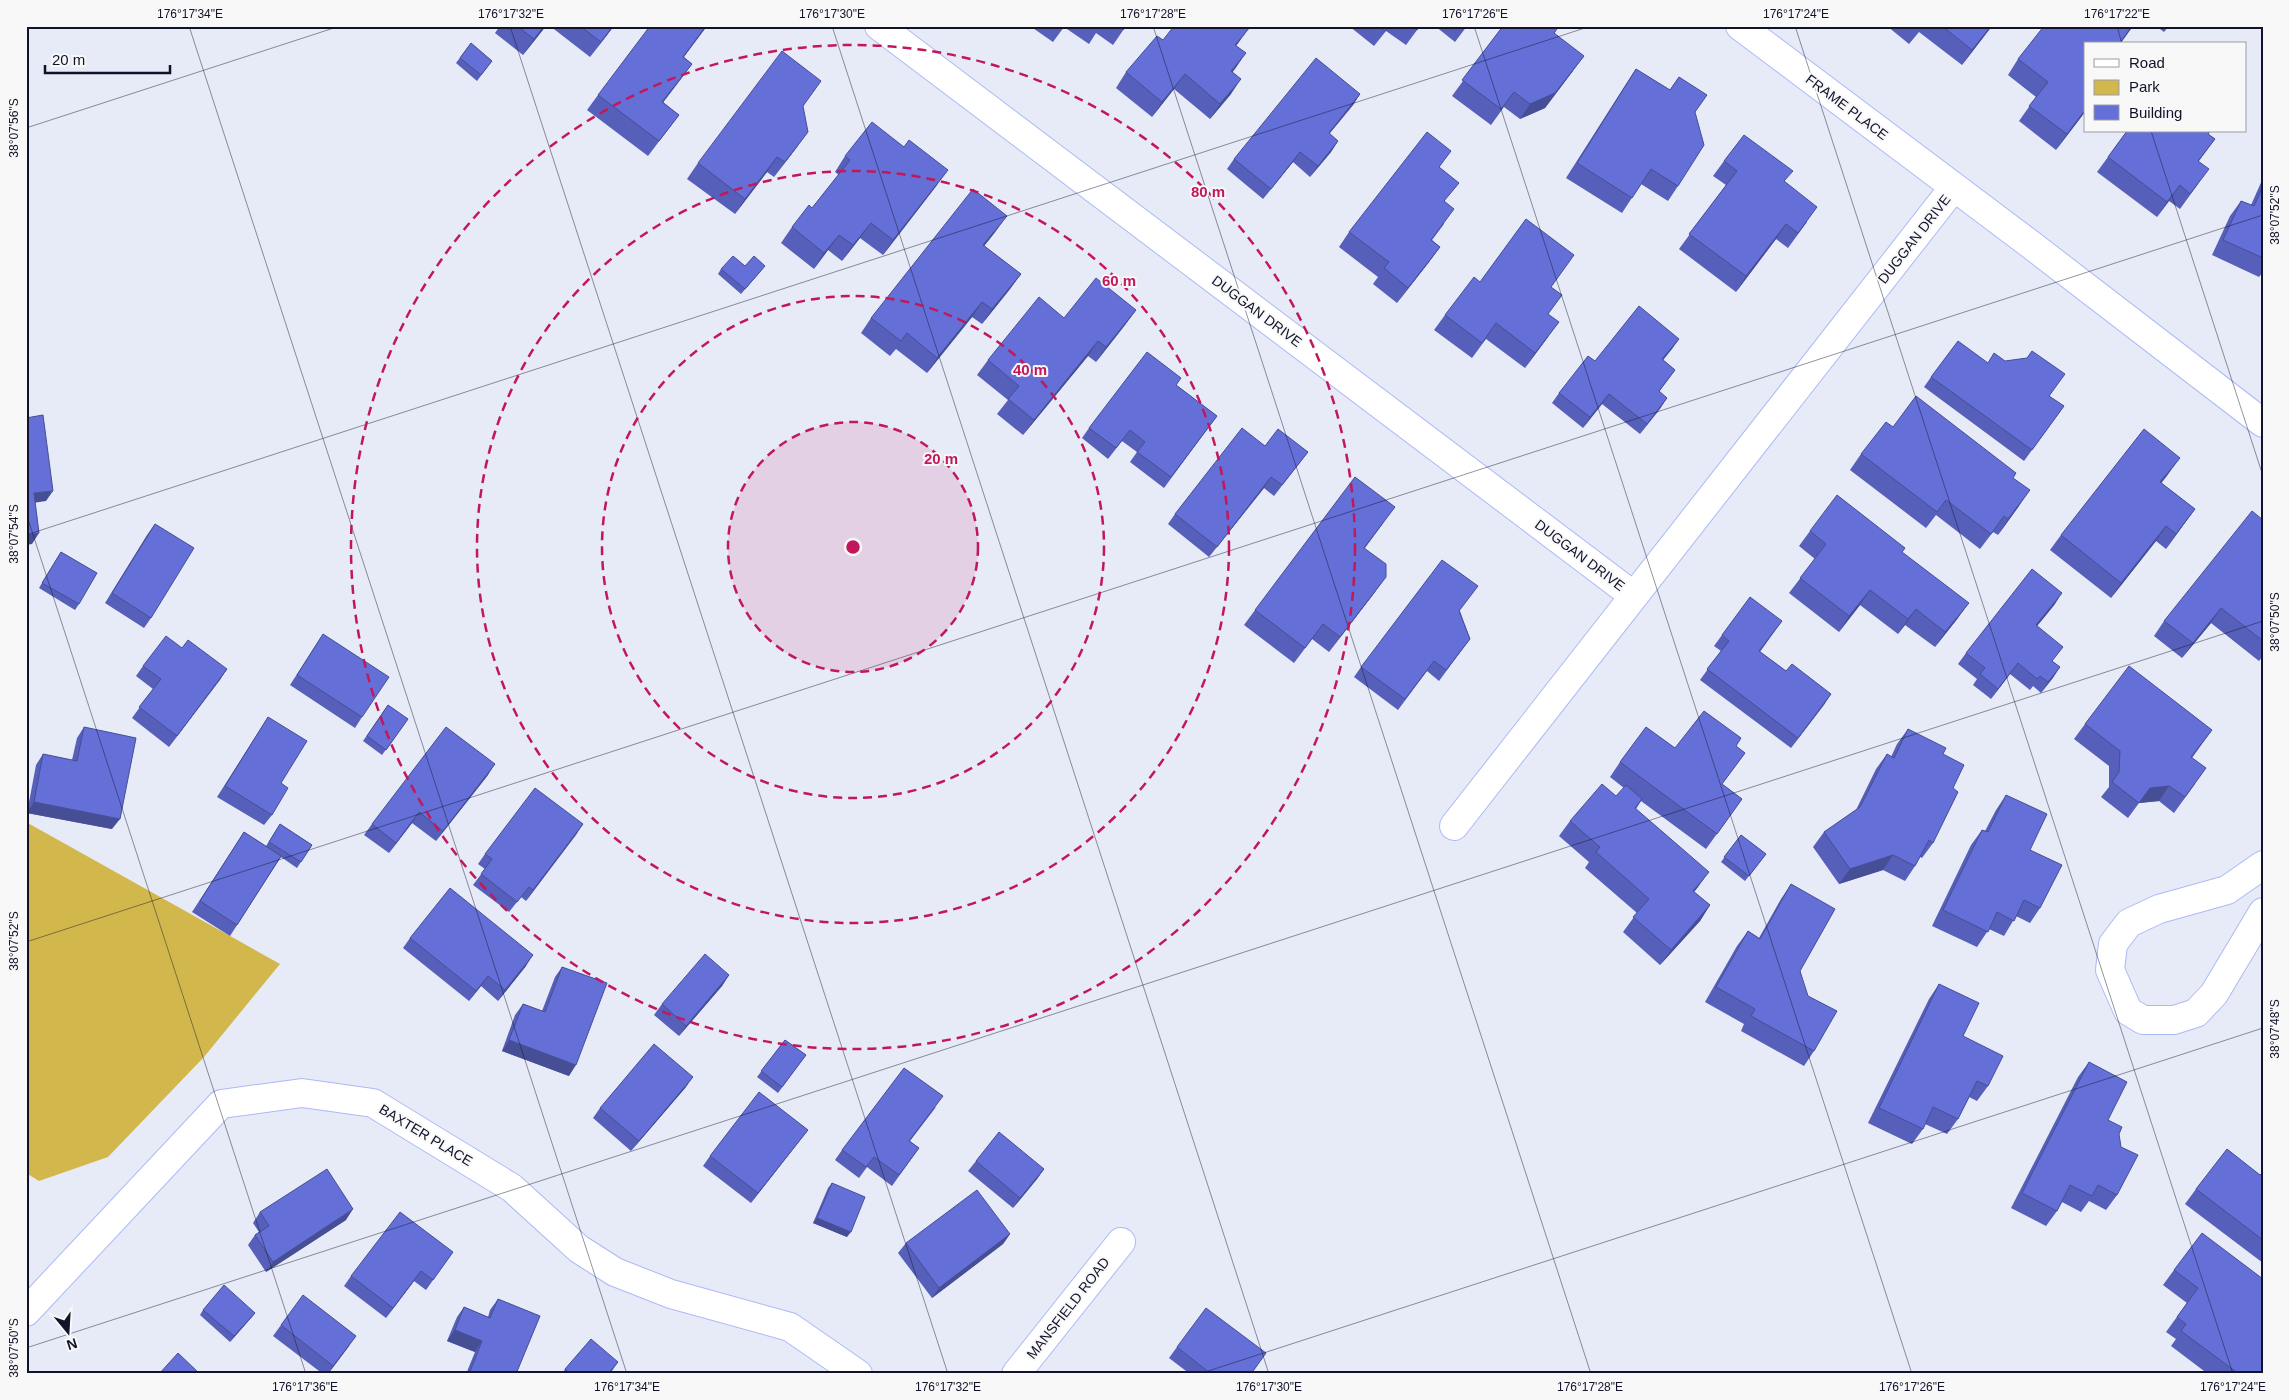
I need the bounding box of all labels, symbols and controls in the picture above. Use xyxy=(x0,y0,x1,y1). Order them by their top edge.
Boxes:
text: 176°17'34"E xyxy=(157,7,223,21)
text: 176°17'32"E xyxy=(478,7,544,21)
text: 176°17'30"E xyxy=(799,7,865,21)
text: 176°17'28"E xyxy=(1120,7,1186,21)
text: 176°17'26"E xyxy=(1442,7,1508,21)
text: 176°17'24"E xyxy=(1763,7,1829,21)
text: 176°17'22"E xyxy=(2084,7,2150,21)
scale bar xyxy=(45,42,170,74)
legend xyxy=(2084,42,2246,132)
text: 20 m xyxy=(52,51,85,68)
text: Road xyxy=(2129,54,2165,71)
street label: FRAME PLACE xyxy=(1803,71,1891,143)
text: Park xyxy=(2129,78,2160,95)
text: 38°07'56"S xyxy=(7,98,21,158)
text: Building xyxy=(2129,104,2182,121)
text: 80 m xyxy=(1191,183,1225,200)
text: 38°07'52"S xyxy=(2268,185,2282,245)
street label: DUGGAN DRIVE xyxy=(1874,191,1954,287)
text: 60 m xyxy=(1102,272,1136,289)
street label: DUGGAN DRIVE xyxy=(1209,272,1305,350)
text: 40 m xyxy=(1013,361,1047,378)
text: 20 m xyxy=(924,450,958,467)
text: 38°07'54"S xyxy=(7,504,21,564)
street label: DUGGAN DRIVE xyxy=(1532,516,1628,594)
centre of rings xyxy=(844,538,862,556)
text: 38°07'50"S xyxy=(2268,592,2282,652)
text: 38°07'52"S xyxy=(7,911,21,971)
text: 38°07'48"S xyxy=(2268,999,2282,1059)
street label: BAXTER PLACE xyxy=(377,1101,475,1169)
street label: MANSFIELD ROAD xyxy=(1023,1254,1113,1362)
north arrow xyxy=(42,1308,92,1358)
text: 38°07'50"S xyxy=(7,1318,21,1378)
text: N xyxy=(65,1335,79,1354)
text: 176°17'36"E xyxy=(272,1380,338,1394)
text: 176°17'34"E xyxy=(594,1380,660,1394)
text: 176°17'32"E xyxy=(915,1380,981,1394)
text: 176°17'30"E xyxy=(1236,1380,1302,1394)
text: 176°17'28"E xyxy=(1557,1380,1623,1394)
text: 176°17'26"E xyxy=(1879,1380,1945,1394)
text: 176°17'24"E xyxy=(2200,1380,2266,1394)

